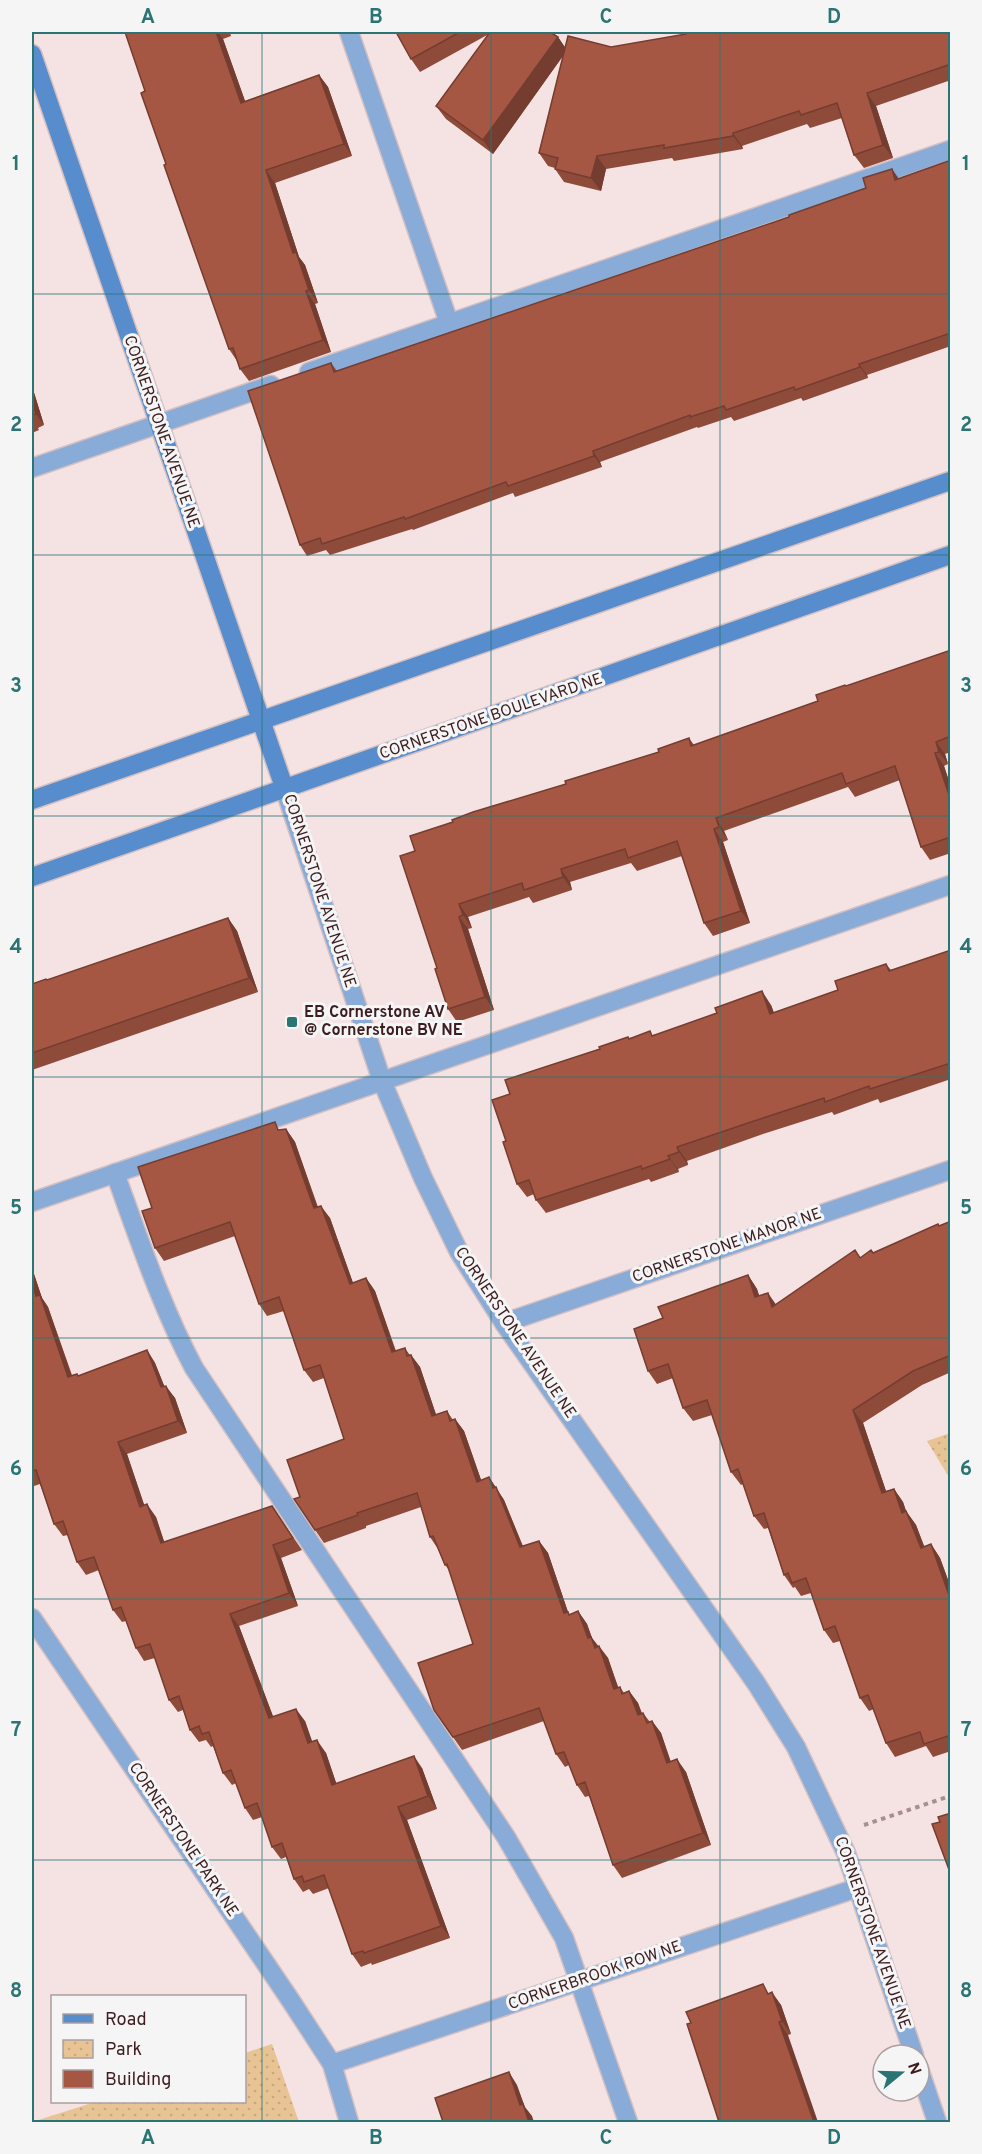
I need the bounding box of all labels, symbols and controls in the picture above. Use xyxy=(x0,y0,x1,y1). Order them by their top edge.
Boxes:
text: A xyxy=(141,5,155,31)
text: B xyxy=(369,5,383,31)
text: C xyxy=(600,5,612,31)
text: D xyxy=(827,5,841,31)
text: 1 xyxy=(12,152,20,178)
text: 1 xyxy=(962,152,970,178)
street label: CORNERSTONE AVENUE NE xyxy=(119,333,203,531)
text: 2 xyxy=(10,413,22,439)
text: 2 xyxy=(960,413,972,439)
street label: CORNERSTONE BOULEVARD NE xyxy=(377,669,605,765)
text: 3 xyxy=(10,674,22,700)
text: 3 xyxy=(960,674,972,700)
street label: CORNERSTONE AVENUE NE xyxy=(278,792,360,990)
text: 4 xyxy=(10,935,22,961)
text: 4 xyxy=(960,935,972,961)
place label: EB Cornerstone AV @ Cornerstone BV NE xyxy=(304,1003,463,1041)
marker: EB Cornerstone AV @ Cornerstone BV NE xyxy=(285,1015,299,1029)
text: 5 xyxy=(10,1196,22,1222)
text: 5 xyxy=(960,1196,972,1222)
street label: CORNERSTONE MANOR NE xyxy=(630,1204,824,1288)
street label: CORNERSTONE AVENUE NE xyxy=(450,1244,580,1422)
text: 6 xyxy=(10,1457,22,1483)
text: 6 xyxy=(960,1457,972,1483)
text: 7 xyxy=(11,1718,21,1744)
text: 7 xyxy=(961,1718,971,1744)
street label: CORNERSTONE PARK NE xyxy=(124,1759,242,1921)
street label: CORNERSTONE AVENUE NE xyxy=(830,1834,914,2032)
street label: CORNERBROOK ROW NE xyxy=(506,1937,684,2015)
text: 8 xyxy=(10,1979,22,2005)
text: 8 xyxy=(960,1979,972,2005)
legend xyxy=(51,1995,246,2103)
text: Road xyxy=(105,2009,147,2032)
text: Park xyxy=(105,2039,142,2062)
north arrow xyxy=(871,2043,931,2103)
text: N xyxy=(902,2060,925,2077)
text: Building xyxy=(105,2069,171,2092)
text: A xyxy=(141,2126,155,2152)
text: B xyxy=(369,2126,383,2152)
text: C xyxy=(600,2126,612,2152)
text: D xyxy=(827,2126,841,2152)

